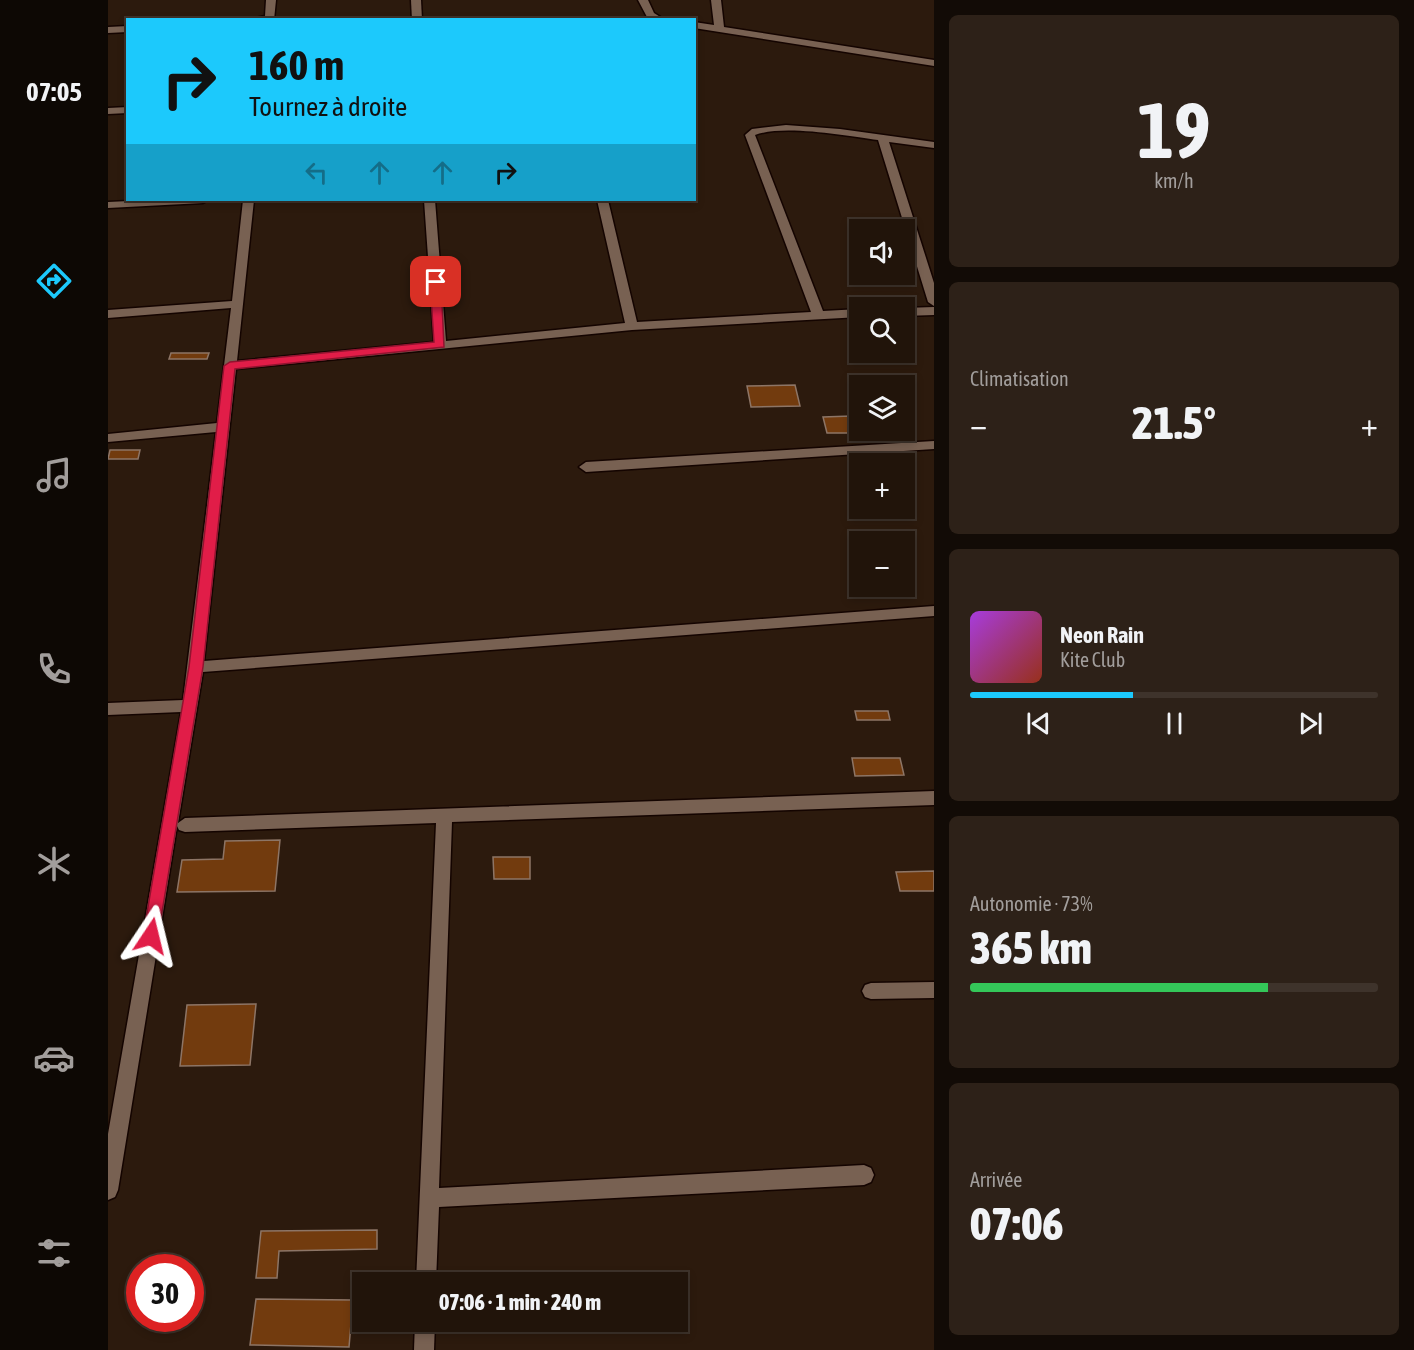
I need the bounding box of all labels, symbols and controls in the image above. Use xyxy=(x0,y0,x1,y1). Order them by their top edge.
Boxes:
text: 160 m xyxy=(249,41,344,89)
icon: right xyxy=(150,42,228,120)
text: 07:05 xyxy=(26,76,82,107)
text: 19 xyxy=(1137,85,1211,175)
text: Tournez à droite xyxy=(249,91,407,122)
icon: left xyxy=(300,156,333,189)
icon: ahead xyxy=(363,156,396,189)
icon: ahead xyxy=(426,156,459,189)
icon: right xyxy=(489,156,522,189)
text: km/h xyxy=(1154,169,1194,192)
map controls xyxy=(849,219,915,597)
button: sound xyxy=(849,219,915,285)
pin xyxy=(410,256,461,307)
icon: directions xyxy=(33,260,75,302)
icon: arrive xyxy=(419,265,452,298)
button: search xyxy=(849,297,915,363)
text: Climatisation xyxy=(970,367,1069,390)
button: layers xyxy=(849,375,915,441)
text: 21.5° xyxy=(1132,397,1216,449)
text: − xyxy=(970,405,987,443)
text: + xyxy=(1361,405,1378,443)
button: + xyxy=(849,453,915,519)
icon: music xyxy=(33,454,75,496)
button: − xyxy=(849,531,915,597)
text: Neon Rain xyxy=(1060,622,1144,648)
icon: phone xyxy=(33,648,75,690)
text: Kite Club xyxy=(1060,648,1125,671)
icon: previous xyxy=(1022,707,1055,740)
icon: pause xyxy=(1158,707,1191,740)
icon: next xyxy=(1294,707,1327,740)
icon: climate xyxy=(33,843,75,885)
text: Autonomie · 73% xyxy=(970,892,1093,915)
position arrow xyxy=(119,904,183,968)
text: 365 km xyxy=(970,922,1092,974)
icon: car xyxy=(33,1037,75,1079)
text: Arrivée xyxy=(970,1168,1022,1191)
text: 07:06 xyxy=(970,1198,1064,1250)
icon: filters xyxy=(33,1232,75,1274)
speed limit sign: 30 xyxy=(126,1254,204,1332)
text: 07:06 · 1 min · 240 m xyxy=(439,1289,601,1315)

